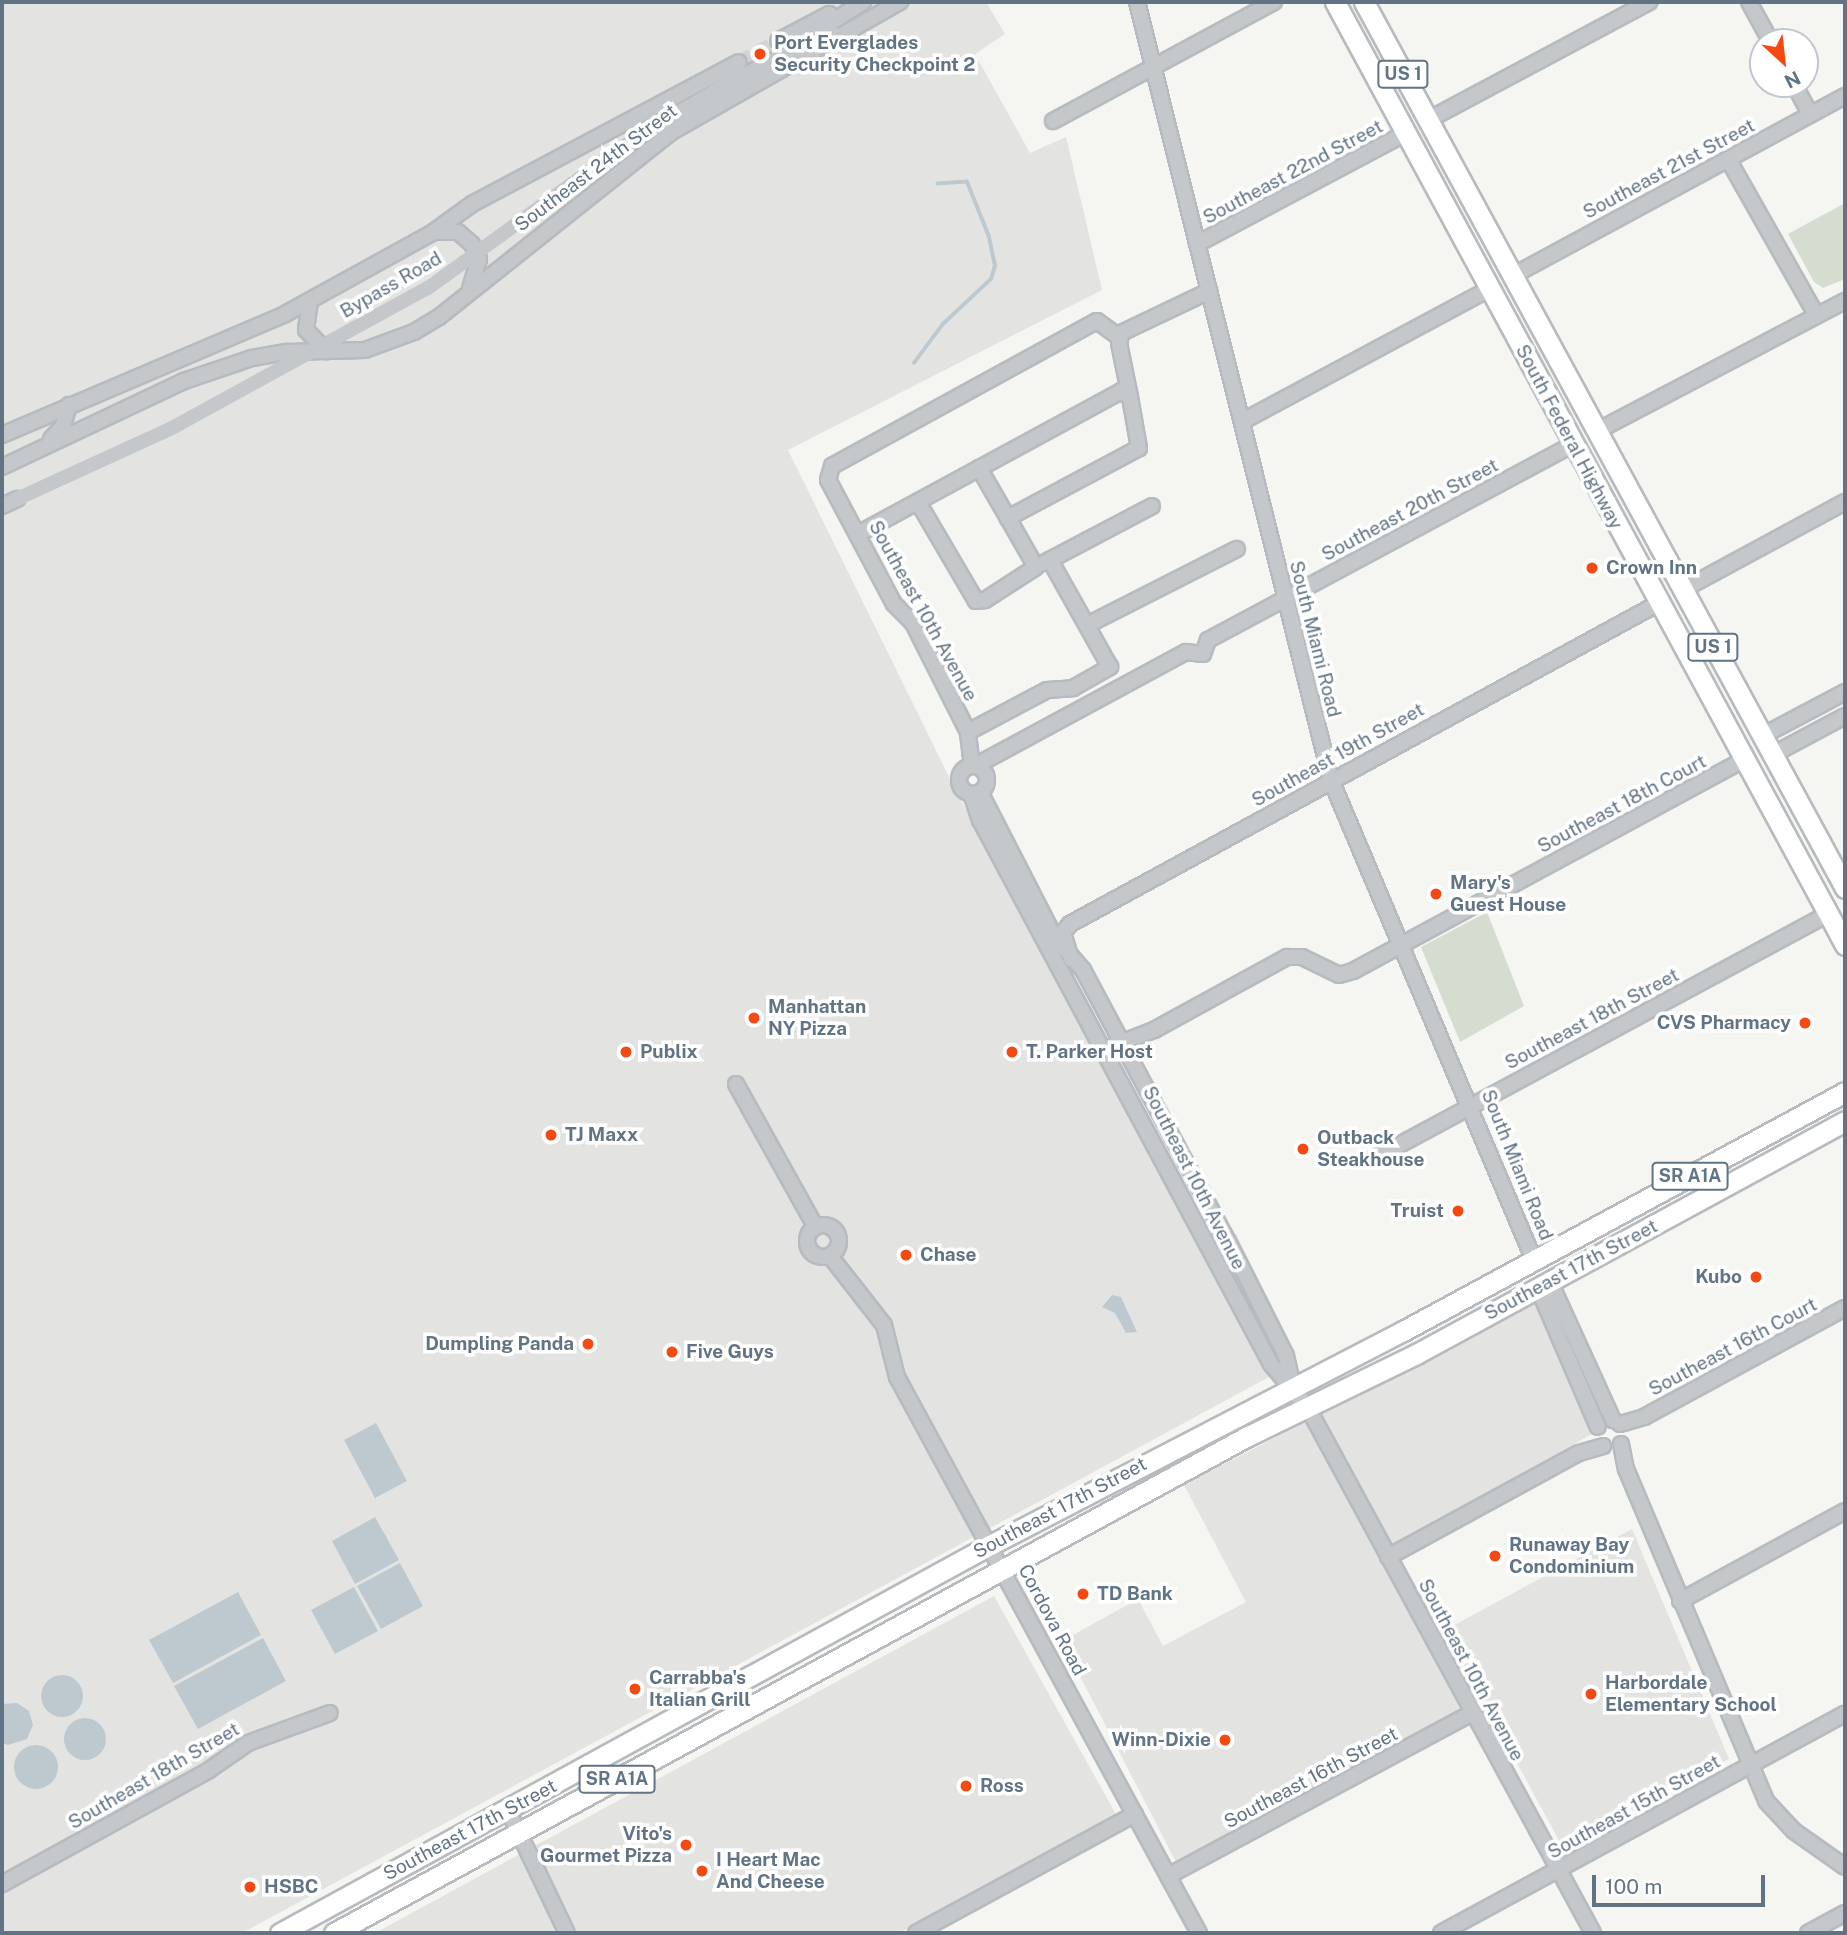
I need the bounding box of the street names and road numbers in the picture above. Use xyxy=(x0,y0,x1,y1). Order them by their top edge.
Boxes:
road number: US 1 xyxy=(1377,60,1429,88)
street label: Southeast 24th Street xyxy=(510,100,682,236)
street label: Southeast 21st Street xyxy=(1579,114,1759,224)
street label: Southeast 22nd Street xyxy=(1199,115,1387,229)
street label: Bypass Road xyxy=(336,247,446,323)
street label: South Federal Highway xyxy=(1511,341,1627,533)
street label: Southeast 20th Street xyxy=(1318,454,1502,566)
street label: Southeast 10th Avenue xyxy=(864,517,982,705)
street label: South Miami Road xyxy=(1285,559,1345,719)
road number: US 1 xyxy=(1687,632,1739,662)
street label: Southeast 19th Street xyxy=(1248,698,1428,812)
street label: Southeast 18th Court xyxy=(1534,750,1710,858)
street label: Southeast 18th Street xyxy=(1501,963,1683,1075)
street label: Southeast 10th Avenue xyxy=(1138,1082,1250,1274)
street label: South Miami Road xyxy=(1476,1086,1558,1244)
road number: SR A1A xyxy=(1652,1162,1728,1190)
street label: Southeast 17th Street xyxy=(1481,1215,1661,1325)
street label: Southeast 16th Court xyxy=(1645,1293,1821,1401)
street label: Southeast 17th Street xyxy=(970,1453,1150,1563)
street label: Cordova Road xyxy=(1013,1561,1091,1679)
street label: Southeast 10th Avenue xyxy=(1413,1575,1529,1765)
street label: Southeast 18th Street xyxy=(64,1718,244,1834)
street label: Southeast 16th Street xyxy=(1220,1723,1402,1833)
street label: Southeast 15th Street xyxy=(1544,1750,1724,1864)
road number: SR A1A xyxy=(578,1764,656,1794)
street label: Southeast 17th Street xyxy=(380,1775,560,1885)

